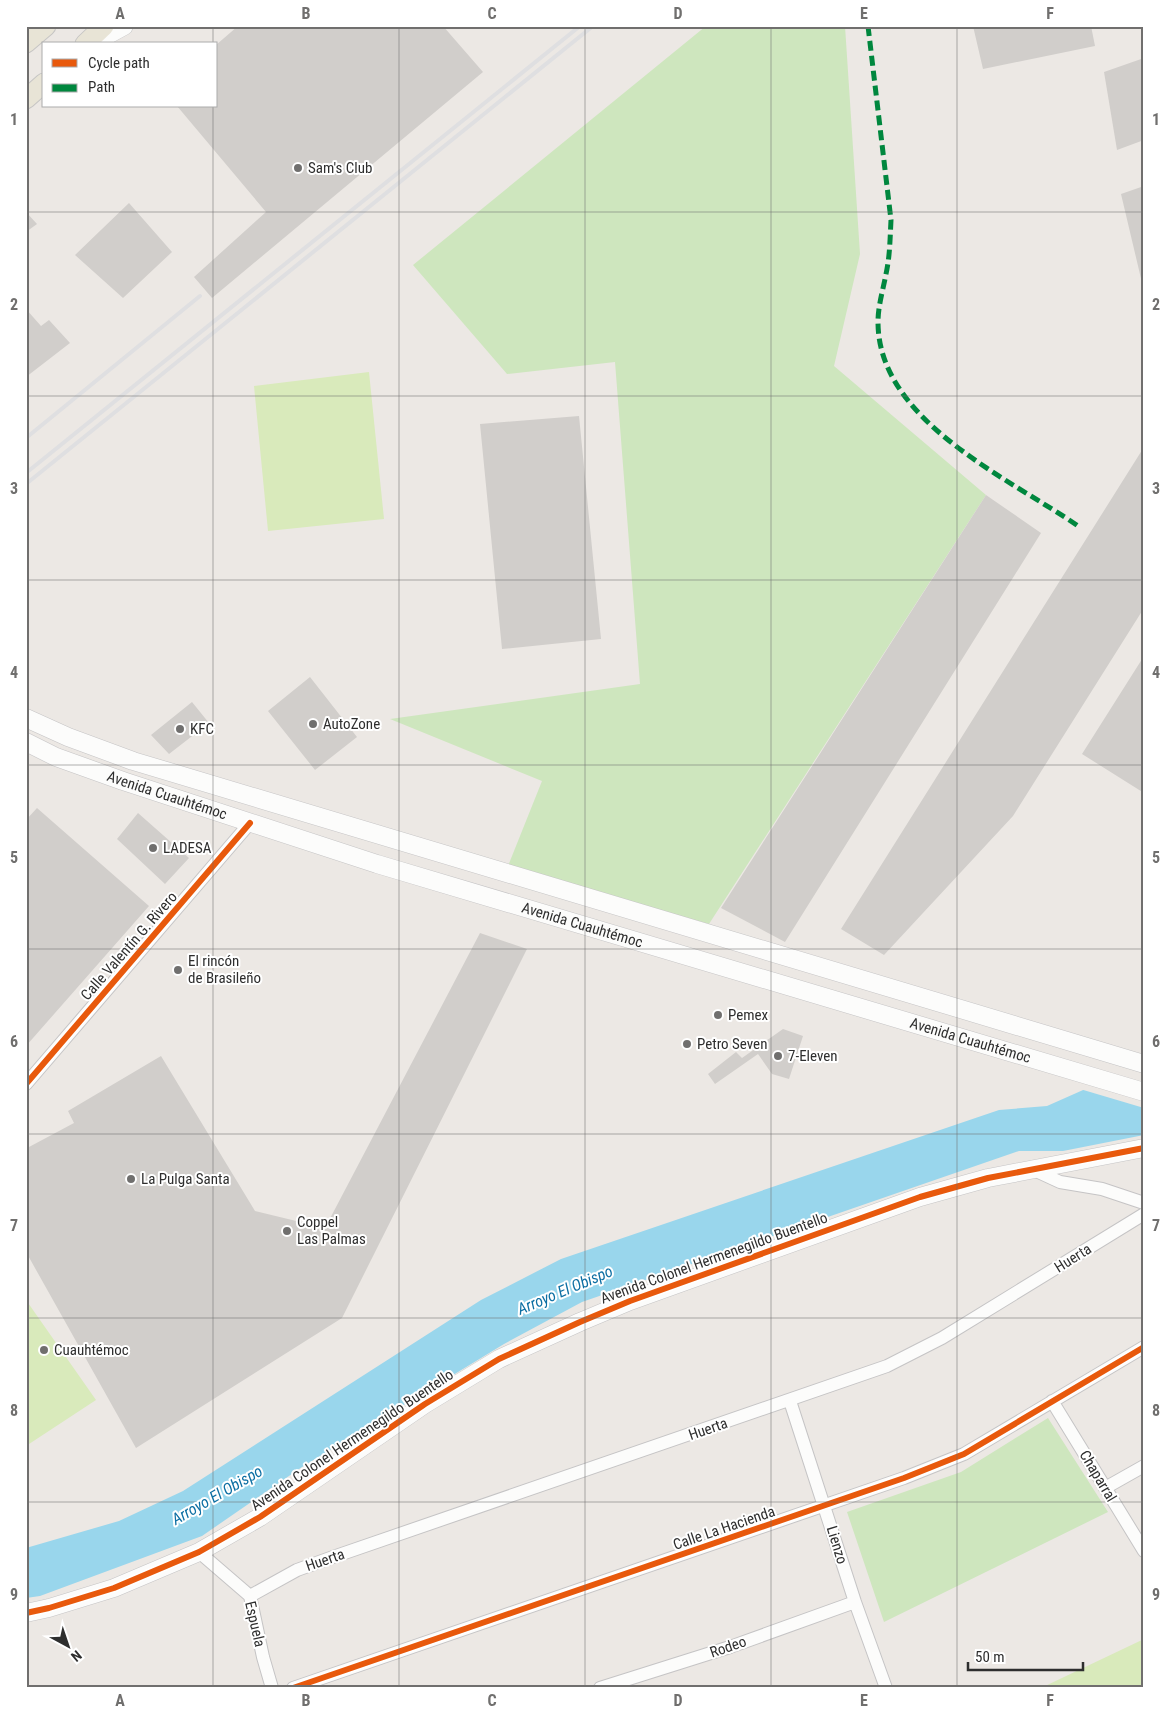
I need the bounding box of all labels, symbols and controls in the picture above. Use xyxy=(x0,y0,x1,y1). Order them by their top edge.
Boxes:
text: A xyxy=(115,4,125,23)
text: B xyxy=(302,4,311,23)
text: C xyxy=(487,4,497,23)
text: D xyxy=(673,4,683,23)
text: E xyxy=(860,4,868,23)
text: F xyxy=(1046,4,1054,23)
legend xyxy=(42,42,218,108)
text: Cycle path xyxy=(88,54,150,72)
text: Path xyxy=(88,78,115,96)
text: 1 xyxy=(10,110,18,129)
text: 1 xyxy=(1152,110,1160,129)
place label: Sam's Club xyxy=(308,159,372,177)
marker: Sam's Club xyxy=(292,162,304,174)
text: 2 xyxy=(10,295,18,314)
text: 2 xyxy=(1152,295,1160,314)
text: 3 xyxy=(10,479,18,498)
text: 3 xyxy=(1152,479,1160,498)
text: 4 xyxy=(10,663,18,682)
text: 4 xyxy=(1152,663,1160,682)
place label: AutoZone xyxy=(323,715,380,733)
marker: AutoZone xyxy=(307,718,319,730)
place label: KFC xyxy=(190,720,214,738)
marker: KFC xyxy=(174,723,186,735)
street label: Avenida Cuauhtémoc xyxy=(105,767,229,823)
place label: LADESA xyxy=(163,839,212,857)
marker: LADESA xyxy=(147,842,159,854)
text: 5 xyxy=(10,848,18,867)
text: 5 xyxy=(1152,848,1160,867)
street label: Calle Valentín G. Rivero xyxy=(77,888,181,1004)
street label: Avenida Cuauhtémoc xyxy=(520,899,645,951)
place label: El rincón de Brasileño xyxy=(188,952,261,987)
marker: El rincón de Brasileño xyxy=(172,964,184,976)
place label: Pemex xyxy=(728,1006,769,1024)
marker: Pemex xyxy=(712,1009,724,1021)
street label: Avenida Cuauhtémoc xyxy=(908,1014,1033,1067)
text: 6 xyxy=(10,1032,18,1051)
text: 6 xyxy=(1152,1032,1160,1051)
place label: Petro Seven xyxy=(697,1035,767,1053)
marker: Petro Seven xyxy=(681,1038,693,1050)
place label: 7-Eleven xyxy=(788,1047,838,1065)
marker: 7-Eleven xyxy=(772,1050,784,1062)
place label: La Pulga Santa xyxy=(141,1170,230,1188)
marker: La Pulga Santa xyxy=(125,1173,137,1185)
street label: Avenida Colonel Hermenegildo Buentello xyxy=(598,1208,830,1308)
place label: Coppel Las Palmas xyxy=(297,1213,366,1248)
text: 7 xyxy=(10,1216,18,1235)
text: 7 xyxy=(1152,1216,1160,1235)
marker: Coppel Las Palmas xyxy=(281,1225,293,1237)
street label: Huerta xyxy=(1051,1240,1095,1276)
water label: Arroyo El Obispo xyxy=(514,1261,616,1319)
place label: Cuauhtémoc xyxy=(54,1341,129,1359)
marker: Cuauhtémoc xyxy=(38,1344,50,1356)
street label: Avenida Colonel Hermenegildo Buentello xyxy=(247,1365,457,1515)
text: 8 xyxy=(10,1401,18,1420)
text: 8 xyxy=(1152,1401,1160,1420)
street label: Huerta xyxy=(686,1414,730,1444)
street label: Chaparral xyxy=(1076,1447,1120,1505)
water label: Arroyo El Obispo xyxy=(167,1461,266,1529)
street label: Calle La Hacienda xyxy=(671,1502,777,1554)
street label: Lienzo xyxy=(823,1524,851,1566)
street label: Huerta xyxy=(303,1545,347,1575)
text: 9 xyxy=(10,1585,18,1604)
text: 9 xyxy=(1152,1585,1160,1604)
street label: Espuela xyxy=(241,1599,269,1649)
north arrow xyxy=(42,1622,92,1672)
street label: Rodeo xyxy=(707,1632,749,1662)
scale bar xyxy=(968,1639,1082,1671)
text: N xyxy=(68,1647,85,1665)
text: 50 m xyxy=(975,1648,1005,1666)
text: A xyxy=(115,1691,125,1710)
text: B xyxy=(302,1691,311,1710)
text: C xyxy=(487,1691,497,1710)
text: D xyxy=(673,1691,683,1710)
text: E xyxy=(860,1691,868,1710)
text: F xyxy=(1046,1691,1054,1710)

